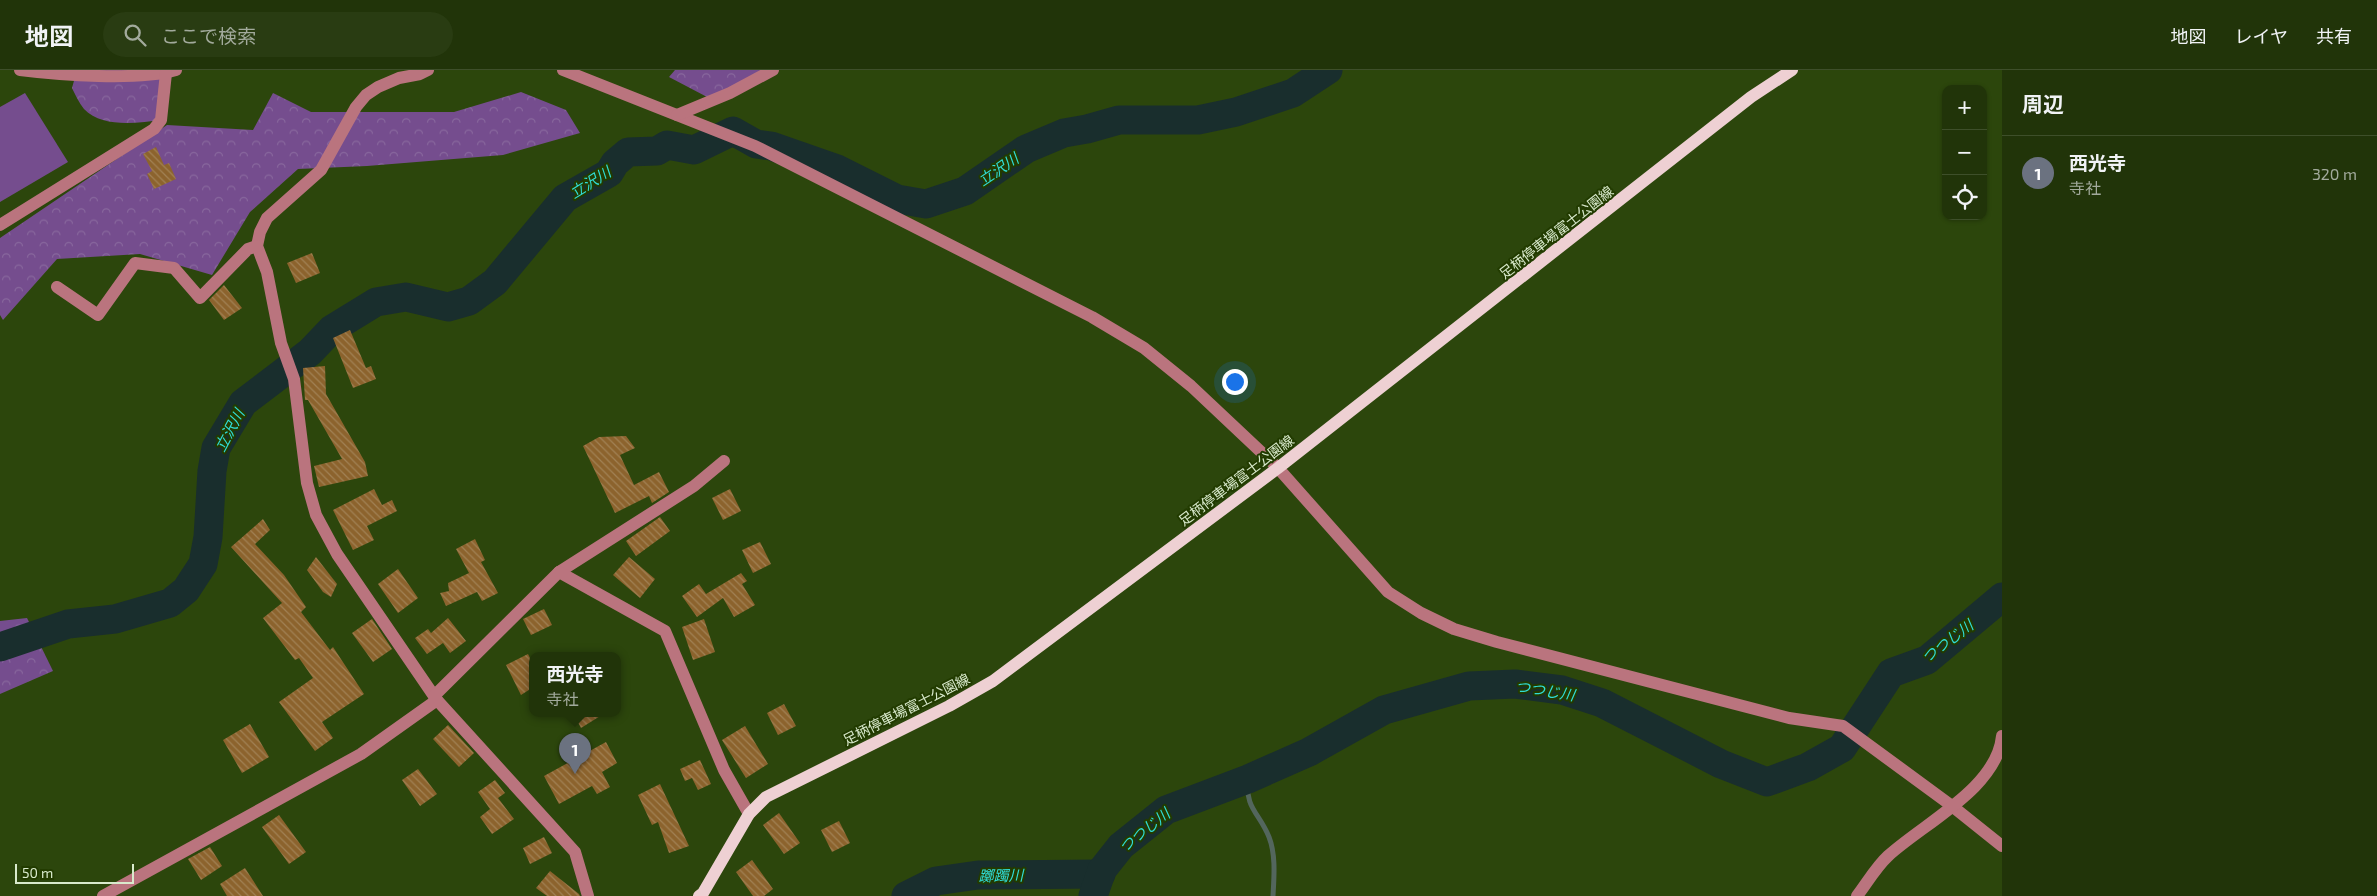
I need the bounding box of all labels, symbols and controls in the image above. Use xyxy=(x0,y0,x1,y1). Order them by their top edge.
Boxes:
search box xyxy=(103,12,453,57)
text: 地図 xyxy=(25,21,73,50)
icon: search xyxy=(121,21,149,49)
text: ここで検索 xyxy=(161,24,256,47)
text: 地図 xyxy=(2171,25,2207,47)
text: レイヤ xyxy=(2235,25,2288,47)
text: 共有 xyxy=(2316,25,2352,47)
map controls xyxy=(1942,85,1987,220)
button: + xyxy=(1942,85,1987,130)
text: 周辺 xyxy=(2022,91,2064,116)
button: − xyxy=(1942,130,1987,175)
water label: 立沢川 xyxy=(974,148,1023,189)
text: 西光寺 xyxy=(2069,151,2126,174)
water label: 立沢川 xyxy=(566,161,616,202)
text: 1 xyxy=(2035,164,2041,183)
text: 320 m xyxy=(2312,164,2357,183)
button: locate xyxy=(1942,175,1987,220)
text: 寺社 xyxy=(2069,178,2101,197)
street label: 足柄停車場富士公園線 xyxy=(1496,182,1616,282)
your location xyxy=(1222,369,1248,395)
water label: 立沢川 xyxy=(210,404,248,454)
street label: 足柄停車場富士公園線 xyxy=(1175,431,1297,529)
water label: つつじ川 xyxy=(1918,615,1978,666)
popup xyxy=(529,652,621,717)
text: 西光寺 xyxy=(546,662,604,685)
street label: 足柄停車場富士公園線 xyxy=(840,670,972,748)
water label: つつじ川 xyxy=(1514,676,1578,704)
text: 寺社 xyxy=(546,689,579,708)
pin: 1 xyxy=(559,733,591,774)
water label: つつじ川 xyxy=(1115,803,1175,856)
scale bar xyxy=(15,861,134,884)
text: 50 m xyxy=(22,864,53,881)
water label: 躑躅川 xyxy=(978,866,1026,884)

